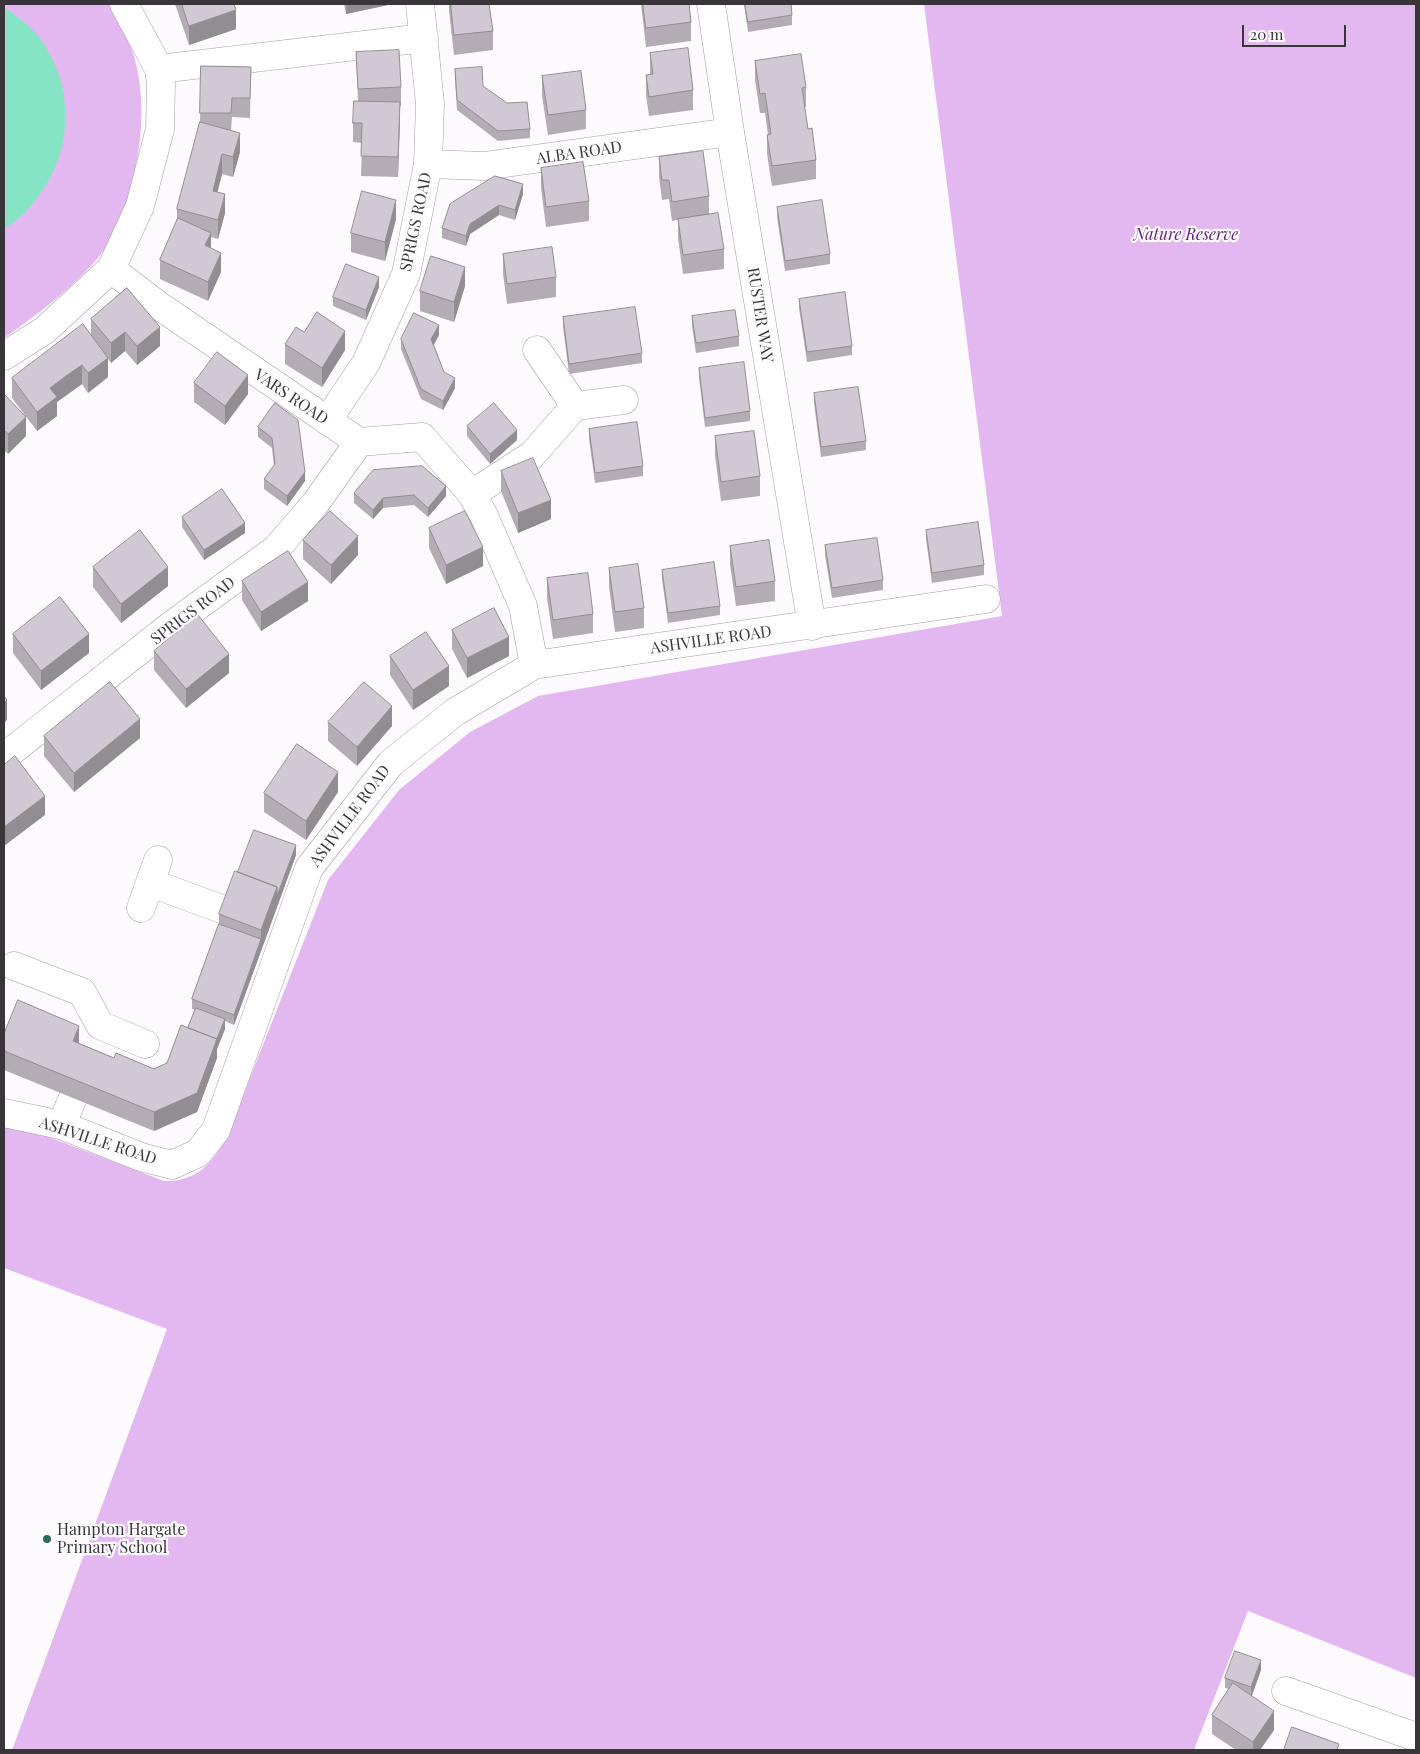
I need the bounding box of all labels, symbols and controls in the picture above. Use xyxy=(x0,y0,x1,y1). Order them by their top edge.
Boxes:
scale bar xyxy=(1245,15,1349,47)
text: 20 m xyxy=(1250,24,1283,44)
street label: ALBA ROAD xyxy=(535,137,623,169)
street label: SPRIGS ROAD xyxy=(396,171,436,273)
park label: Nature Reserve xyxy=(1134,225,1238,245)
street label: RUSTER WAY xyxy=(743,266,777,364)
street label: VARS ROAD xyxy=(250,365,332,429)
street label: SPRIGS ROAD xyxy=(147,573,239,649)
street label: ASHVILLE ROAD xyxy=(649,622,773,658)
street label: ASHVILLE ROAD xyxy=(306,761,394,871)
street label: ASHVILLE ROAD xyxy=(37,1113,159,1169)
place label: Hampton Hargate Primary School xyxy=(57,1520,186,1558)
marker: Hampton Hargate Primary School xyxy=(41,1533,53,1545)

